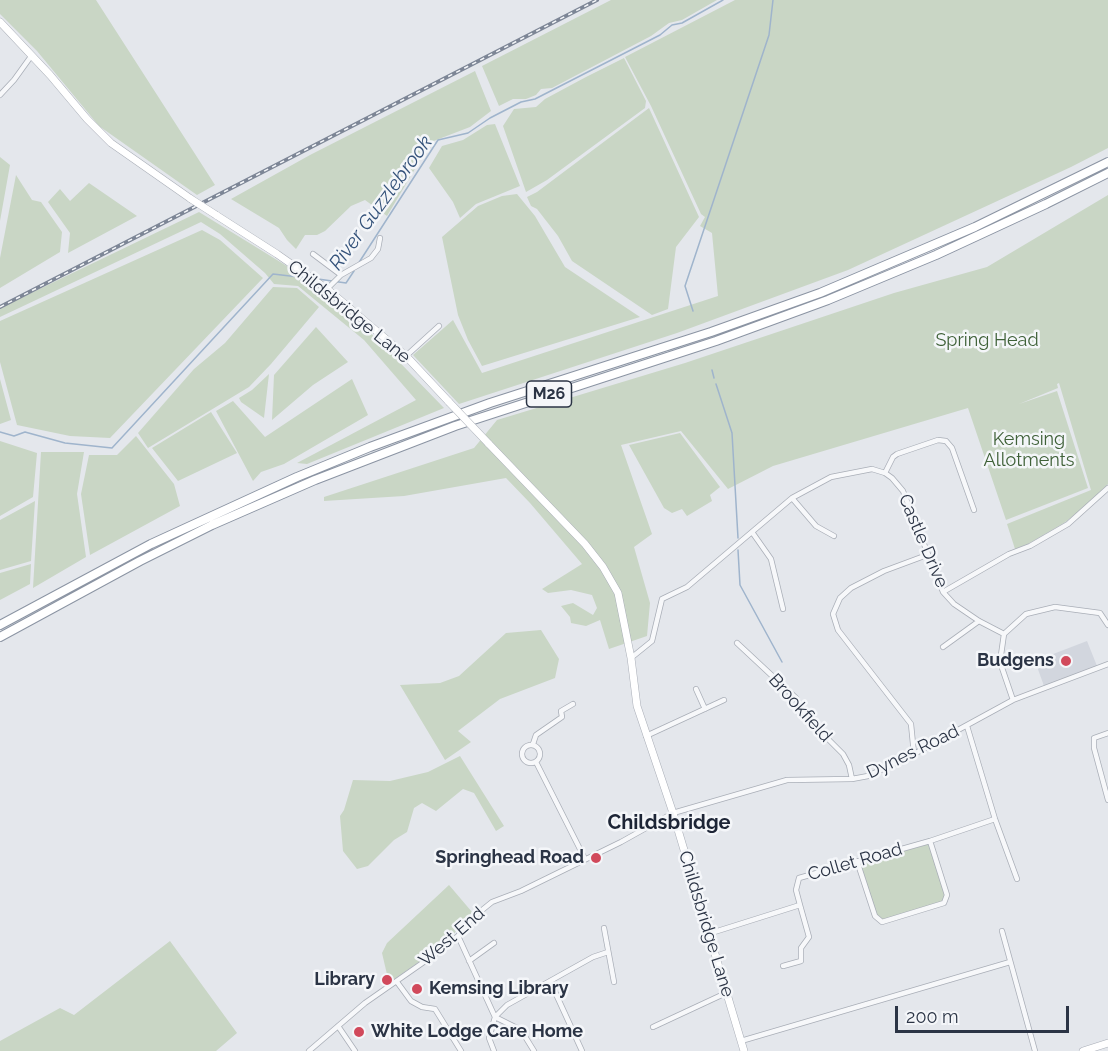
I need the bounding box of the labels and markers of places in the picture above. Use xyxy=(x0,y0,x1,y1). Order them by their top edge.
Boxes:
place label: Budgens xyxy=(977,650,1054,672)
marker: Budgens xyxy=(1059,654,1073,668)
place label: Springhead Road xyxy=(435,847,584,869)
marker: Springhead Road xyxy=(589,851,603,865)
place label: Library xyxy=(314,969,375,991)
marker: Library xyxy=(380,973,394,987)
place label: Kemsing Library xyxy=(429,978,569,1000)
marker: Kemsing Library xyxy=(410,982,424,996)
place label: White Lodge Care Home xyxy=(371,1021,583,1043)
marker: White Lodge Care Home xyxy=(352,1025,366,1039)

